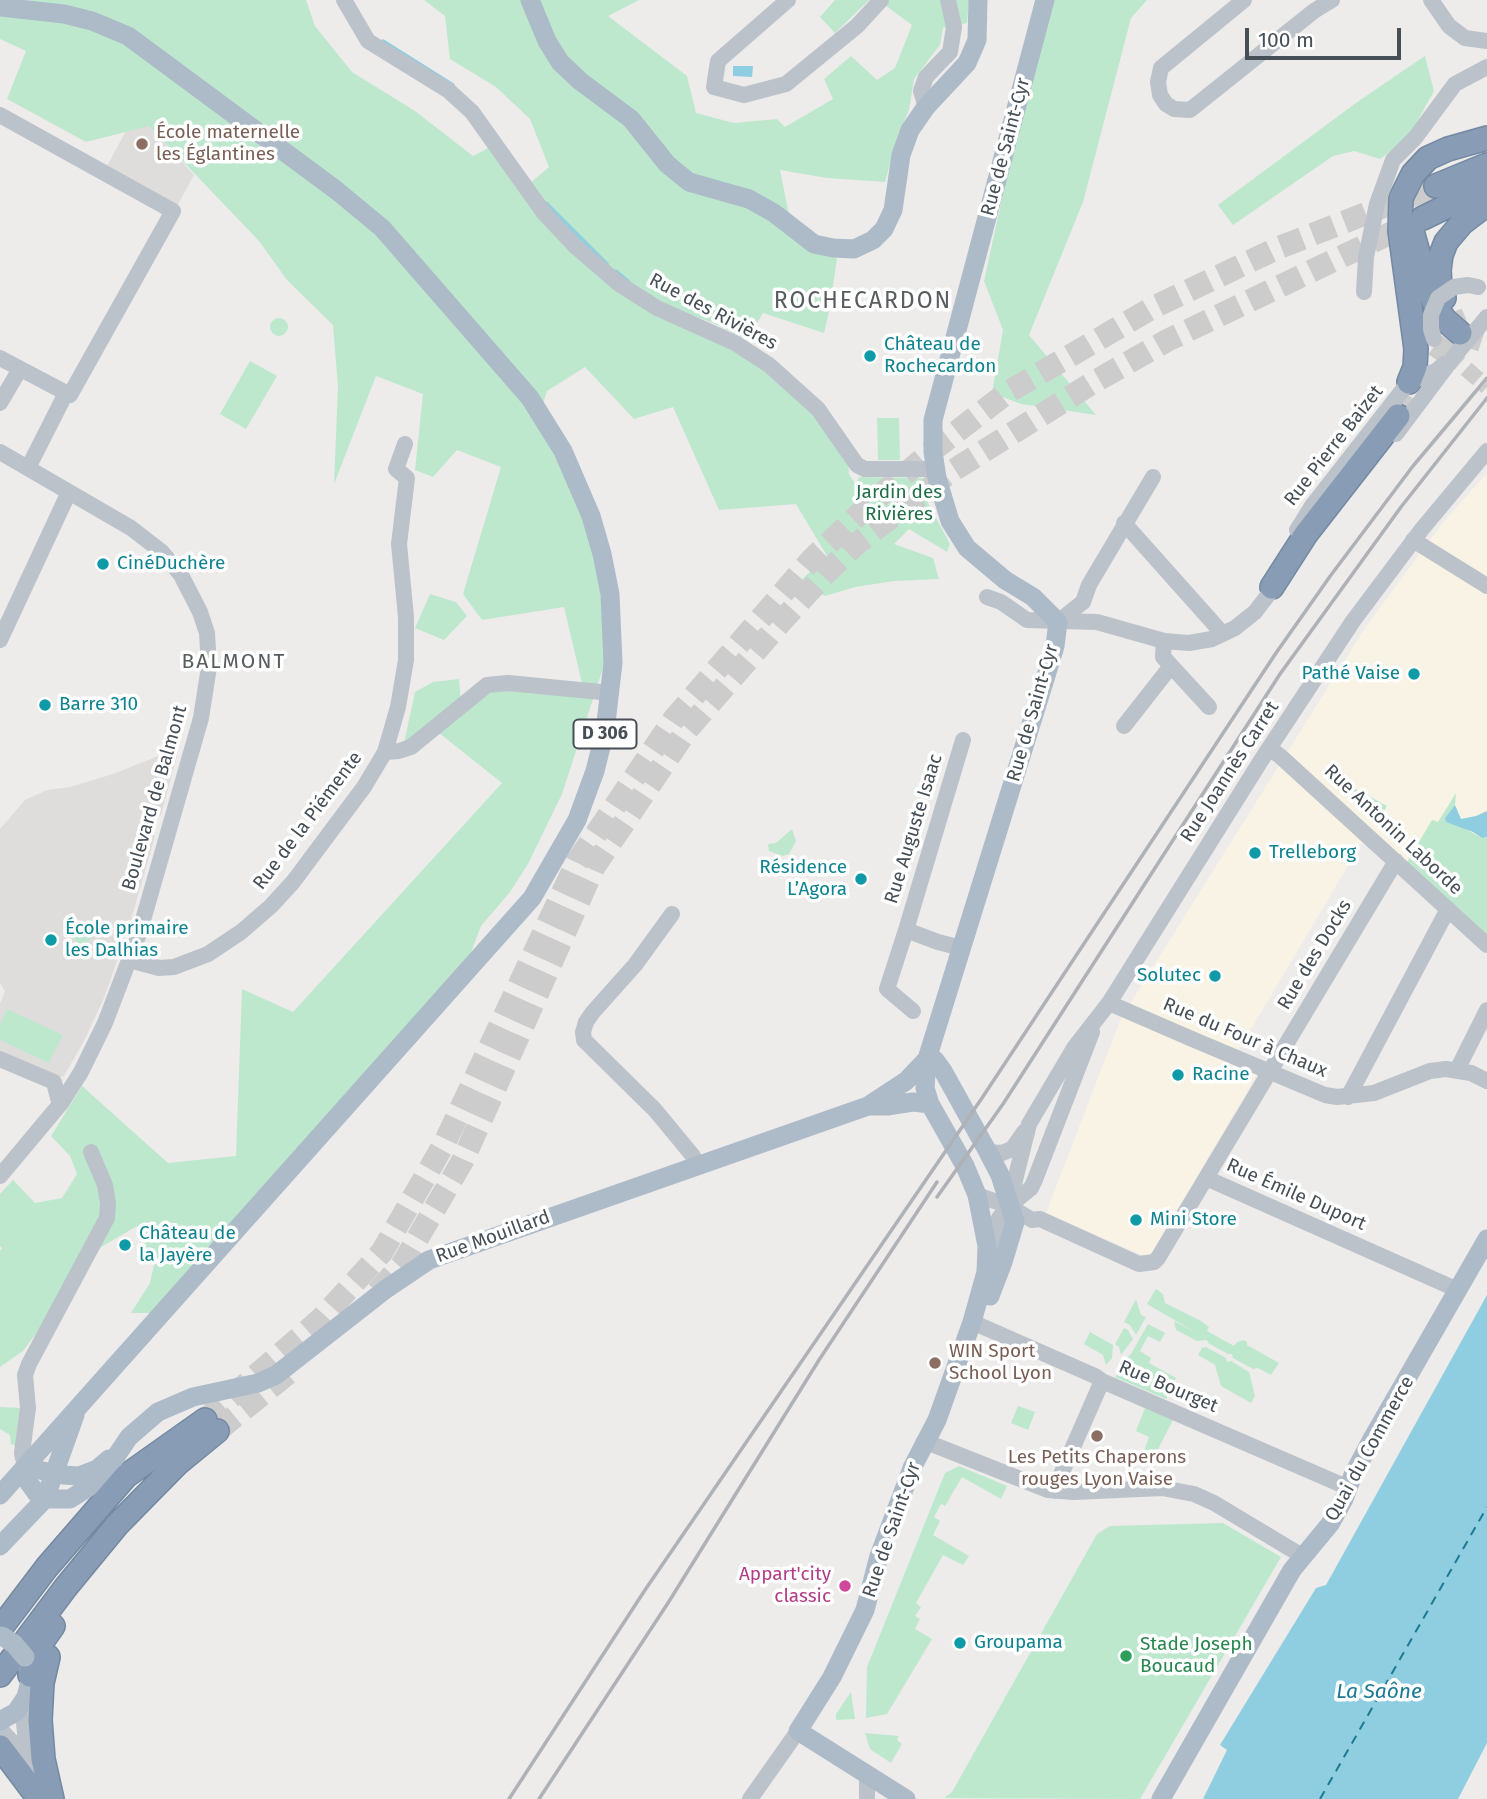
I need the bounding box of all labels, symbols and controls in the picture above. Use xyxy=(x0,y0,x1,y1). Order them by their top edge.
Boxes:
scale bar xyxy=(1249,14,1405,58)
text: 100 m xyxy=(1258,27,1314,53)
street label: Rue de Saint-Cyr xyxy=(977,75,1035,219)
place label: École maternelle les Églantines xyxy=(156,122,300,166)
marker: École maternelle les Églantines xyxy=(134,136,150,152)
street label: Rue des Rivières xyxy=(645,269,781,355)
district label: ROCHECARDON xyxy=(775,288,951,316)
place label: Château de Rochecardon xyxy=(884,334,996,378)
marker: Château de Rochecardon xyxy=(862,348,878,364)
street label: Rue Pierre Baizet xyxy=(1280,381,1388,511)
park label: Jardin des Rivières xyxy=(856,482,942,526)
place label: CinéDuchère xyxy=(117,553,225,575)
marker: CinéDuchère xyxy=(95,556,111,572)
street label: Rue de Saint-Cyr xyxy=(1002,642,1064,784)
district label: BALMONT xyxy=(182,649,286,675)
place label: Pathé Vaise xyxy=(1302,663,1400,685)
marker: Pathé Vaise xyxy=(1406,666,1422,682)
place label: Barre 310 xyxy=(59,694,138,716)
marker: Barre 310 xyxy=(37,697,53,713)
street label: Rue Joannès Carret xyxy=(1176,697,1284,847)
street label: Boulevard de Balmont xyxy=(118,703,192,893)
road number: D 306 xyxy=(574,720,636,748)
street label: Rue de la Piémente xyxy=(249,747,367,895)
street label: Rue Auguste Isaac xyxy=(880,751,948,907)
street label: Rue Antonin Laborde xyxy=(1319,760,1467,900)
place label: Trelleborg xyxy=(1269,842,1356,864)
marker: Trelleborg xyxy=(1247,845,1263,861)
place label: Résidence L’Agora xyxy=(759,857,847,901)
marker: Résidence L’Agora xyxy=(853,871,869,887)
street label: Rue des Docks xyxy=(1273,896,1357,1014)
place label: École primaire les Dalhias xyxy=(65,918,189,962)
marker: École primaire les Dalhias xyxy=(43,932,59,948)
place label: Solutec xyxy=(1137,965,1201,987)
marker: Solutec xyxy=(1207,968,1223,984)
street label: Rue du Four à Chaux xyxy=(1159,993,1331,1083)
place label: Racine xyxy=(1192,1064,1250,1086)
marker: Racine xyxy=(1170,1067,1186,1083)
street label: Rue Émile Duport xyxy=(1223,1154,1369,1236)
street label: Rue Mouillard xyxy=(433,1206,553,1268)
place label: Mini Store xyxy=(1150,1209,1237,1231)
marker: Mini Store xyxy=(1128,1212,1144,1228)
place label: Château de la Jayère xyxy=(139,1223,236,1267)
marker: Château de la Jayère xyxy=(117,1237,133,1253)
place label: WIN Sport School Lyon xyxy=(949,1341,1052,1385)
marker: WIN Sport School Lyon xyxy=(927,1355,943,1371)
street label: Rue Bourget xyxy=(1115,1356,1221,1418)
street label: Quai du Commerce xyxy=(1321,1372,1419,1526)
marker: Les Petits Chaperons rouges Lyon Vaise xyxy=(1089,1428,1105,1444)
place label: Les Petits Chaperons rouges Lyon Vaise xyxy=(1008,1447,1186,1491)
street label: Rue de Saint-Cyr xyxy=(858,1459,926,1601)
place label: Appart'city classic xyxy=(739,1564,831,1608)
marker: Appart'city classic xyxy=(837,1578,853,1594)
place label: Groupama xyxy=(974,1632,1063,1654)
place label: Stade Joseph Boucaud xyxy=(1140,1634,1253,1678)
marker: Groupama xyxy=(952,1635,968,1651)
marker: Stade Joseph Boucaud xyxy=(1118,1648,1134,1664)
water label: La Saône xyxy=(1336,1679,1422,1705)

